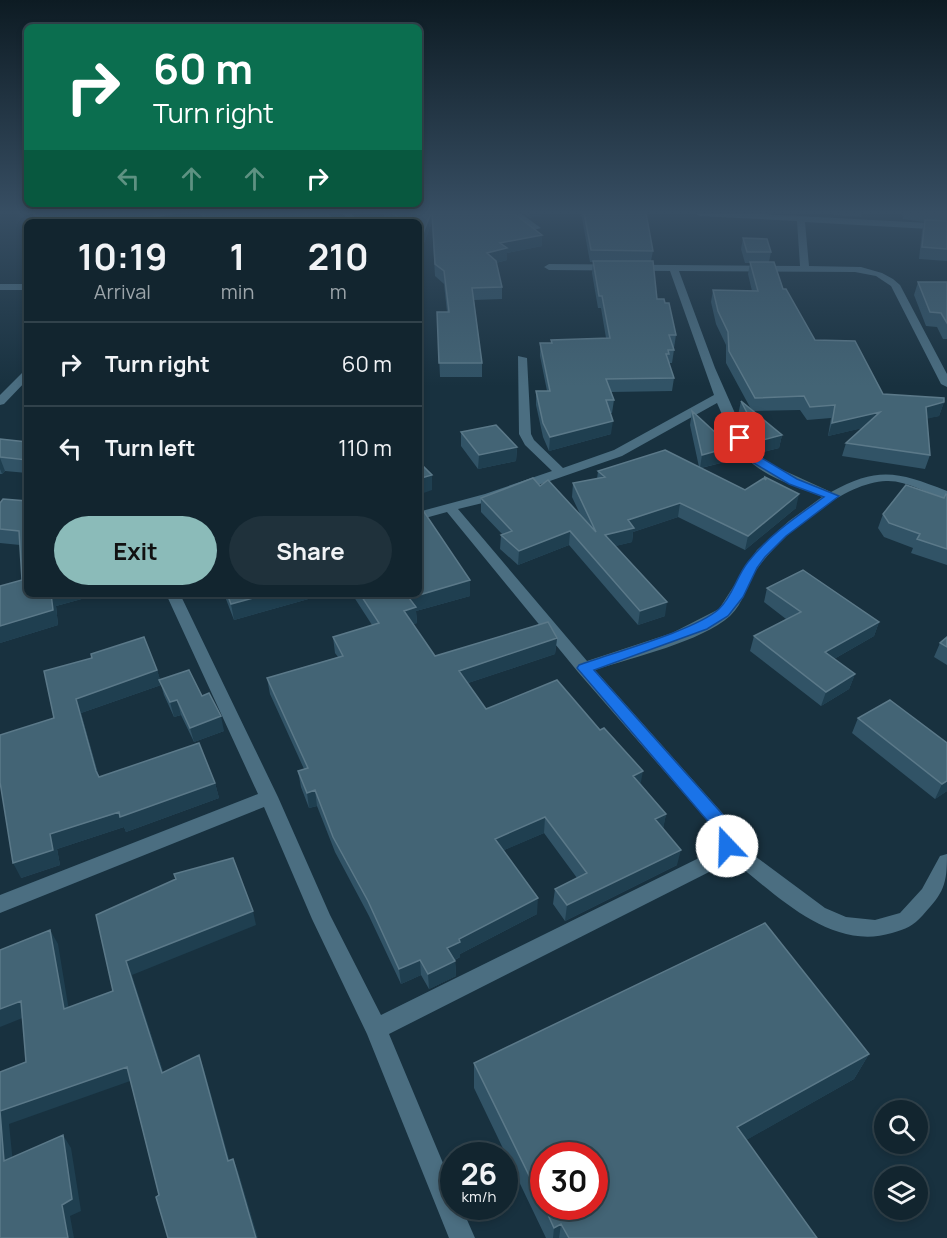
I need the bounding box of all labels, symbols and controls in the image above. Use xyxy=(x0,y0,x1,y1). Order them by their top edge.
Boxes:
text: 60 m xyxy=(153,39,253,97)
icon: right xyxy=(54,48,132,126)
text: Turn right xyxy=(153,94,274,131)
icon: left xyxy=(112,162,145,195)
icon: ahead xyxy=(175,162,208,195)
icon: ahead xyxy=(238,162,271,195)
icon: right xyxy=(301,162,334,195)
text: 10:19 xyxy=(77,232,167,281)
text: 1 xyxy=(230,232,245,281)
text: 210 xyxy=(308,232,369,281)
text: Arrival xyxy=(94,278,151,305)
text: min xyxy=(221,278,254,305)
text: m xyxy=(330,278,347,305)
icon: right xyxy=(54,348,87,381)
text: Turn right xyxy=(105,349,210,379)
text: 60 m xyxy=(342,349,392,379)
pin xyxy=(714,412,765,463)
icon: arrive xyxy=(723,421,756,454)
icon: left xyxy=(54,432,87,465)
text: Turn left xyxy=(105,433,195,463)
text: 110 m xyxy=(338,433,392,463)
button: Exit xyxy=(54,516,217,585)
button: Share xyxy=(229,516,392,585)
position arrow xyxy=(695,814,759,878)
map controls xyxy=(874,1100,928,1220)
button: search xyxy=(874,1100,928,1154)
speed limit sign: 30 xyxy=(530,1142,608,1220)
text: 26 xyxy=(461,1153,497,1194)
button: layers xyxy=(874,1166,928,1220)
text: km/h xyxy=(462,1186,496,1207)

